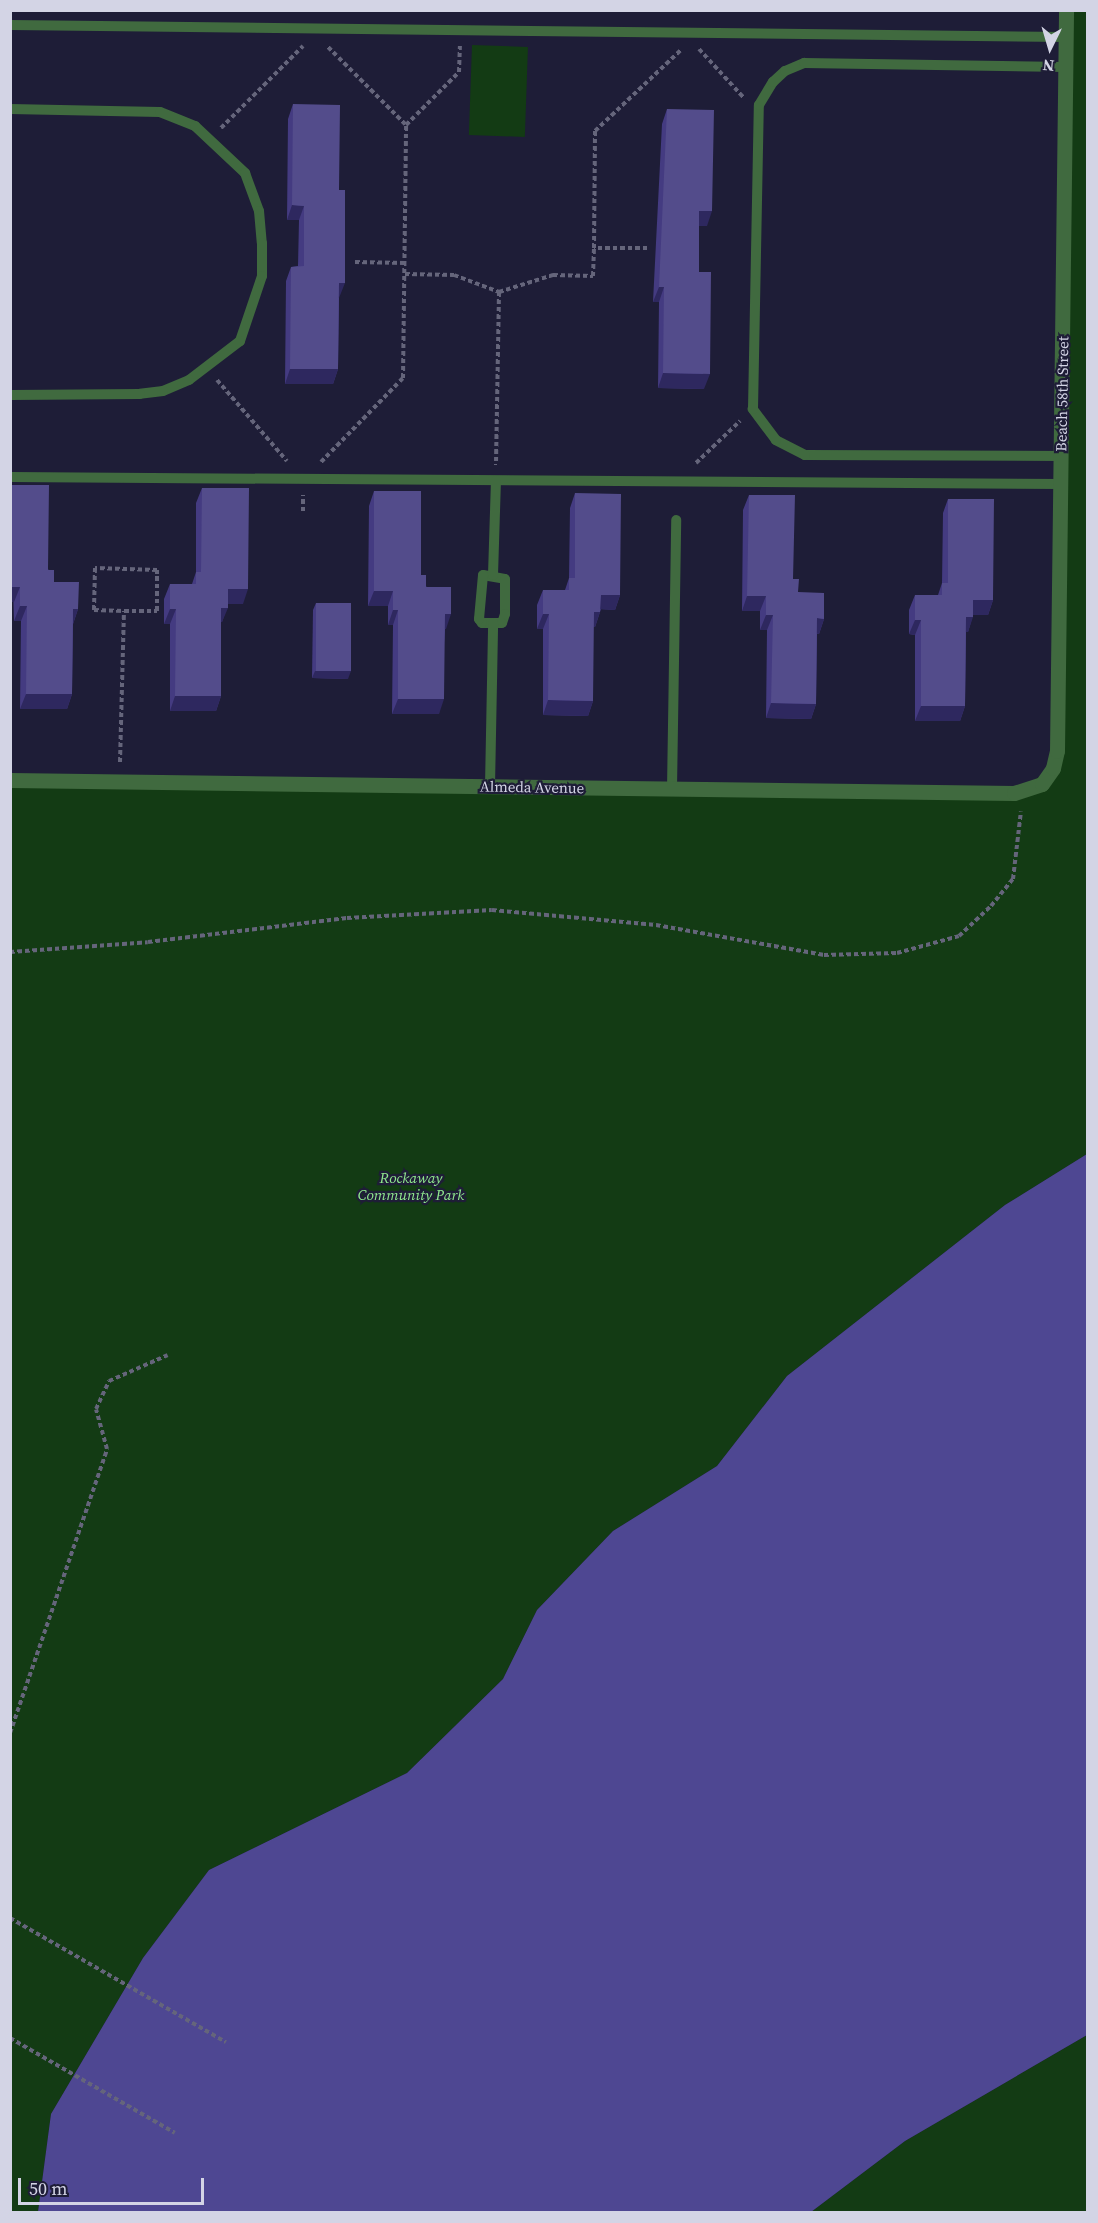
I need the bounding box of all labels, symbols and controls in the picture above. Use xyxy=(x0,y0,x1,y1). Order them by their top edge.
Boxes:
north arrow xyxy=(1020,18,1080,78)
text: N xyxy=(1042,54,1055,77)
street label: Beach 58th Street xyxy=(1052,336,1072,452)
street label: Almeda Avenue xyxy=(480,777,584,797)
park label: Rockaway Community Park xyxy=(358,1168,464,1203)
scale bar xyxy=(21,2166,207,2204)
text: 50 m xyxy=(29,2176,67,2201)

